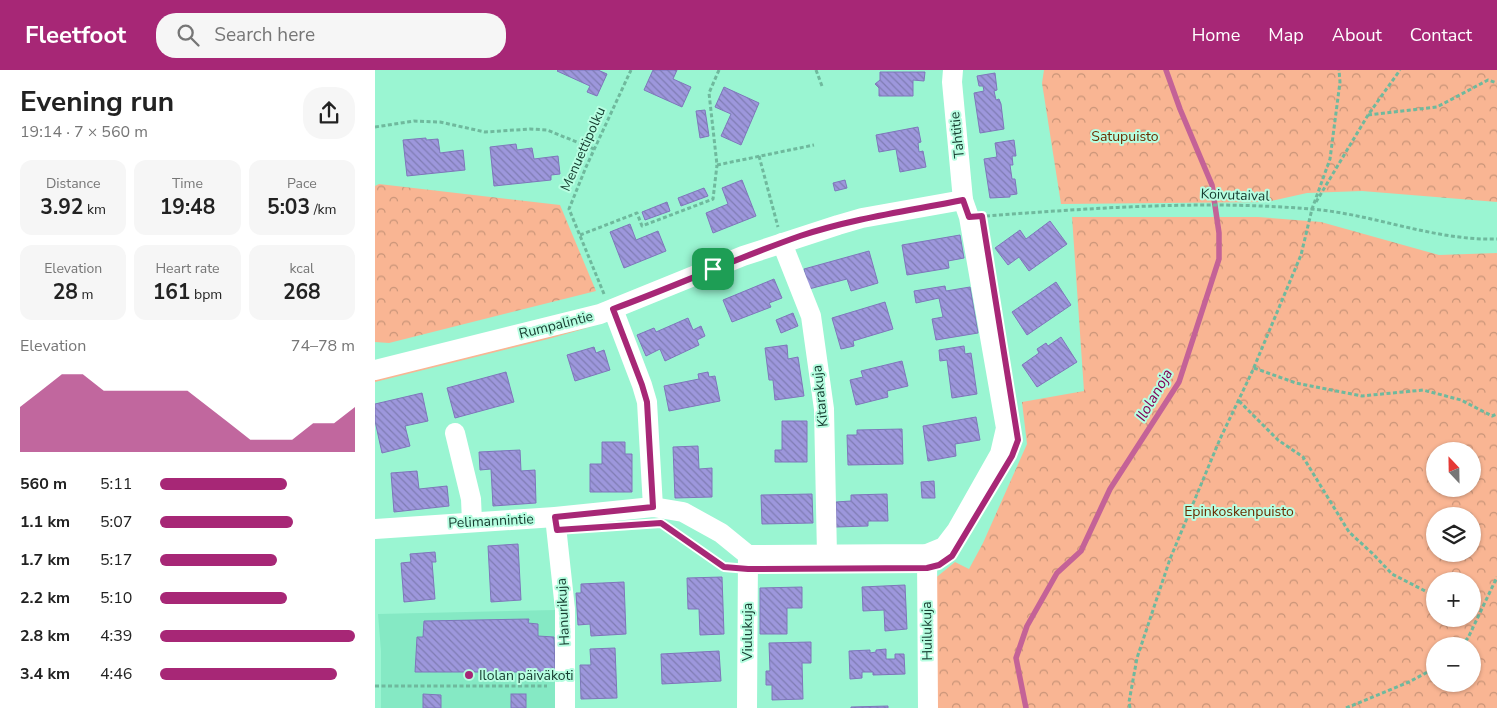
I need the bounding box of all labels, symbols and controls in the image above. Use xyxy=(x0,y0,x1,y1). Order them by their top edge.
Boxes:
search box xyxy=(156,13,506,58)
text: Fleetfoot xyxy=(25,19,126,51)
icon: search xyxy=(174,21,202,49)
text: Search here xyxy=(214,22,315,48)
text: Home xyxy=(1192,23,1240,47)
text: Map xyxy=(1268,23,1304,47)
text: About xyxy=(1332,23,1382,47)
text: Contact xyxy=(1410,23,1472,47)
text: Evening run xyxy=(20,83,174,121)
button: share xyxy=(303,87,355,139)
street label: Menuettipolku xyxy=(556,104,610,194)
street label: Tahtitie xyxy=(945,111,969,159)
text: 19:14 · 7 × 560 m xyxy=(20,121,148,143)
park label: Satupuisto xyxy=(1091,127,1159,146)
text: Distance xyxy=(46,174,100,193)
text: Time xyxy=(172,174,203,193)
text: Pace xyxy=(287,174,317,193)
street label: Koivutaival xyxy=(1200,184,1271,206)
text: 3.92 xyxy=(40,193,83,221)
text: 19:48 xyxy=(160,193,215,221)
text: 5:03 xyxy=(267,193,310,221)
text: km xyxy=(83,200,106,219)
text: /km xyxy=(310,200,337,219)
pin xyxy=(692,248,734,290)
icon: arrive xyxy=(699,255,727,283)
text: Elevation xyxy=(44,259,102,278)
text: Heart rate xyxy=(155,259,220,278)
text: kcal xyxy=(289,259,314,278)
text: 28 xyxy=(53,278,78,306)
text: 161 xyxy=(153,278,190,306)
text: 268 xyxy=(283,278,321,306)
text: m xyxy=(78,285,94,304)
text: bpm xyxy=(190,285,222,304)
street label: Rumpalintie xyxy=(517,307,595,343)
text: Elevation xyxy=(20,335,86,357)
text: 74–78 m xyxy=(291,335,355,357)
street label: Kitarakuja xyxy=(807,364,833,428)
water label: Ilolanoja xyxy=(1131,365,1177,425)
north arrow xyxy=(1426,442,1481,498)
map controls xyxy=(1426,442,1481,692)
text: 560 m xyxy=(20,473,67,495)
text: 5:11 xyxy=(100,473,132,495)
park label: Epinkoskenpuisto xyxy=(1184,502,1294,521)
button: layers xyxy=(1426,507,1481,562)
street label: Pelimannintie xyxy=(448,509,534,533)
text: 1.1 km xyxy=(20,511,70,533)
text: 5:07 xyxy=(100,511,132,533)
text: 1.7 km xyxy=(20,549,70,571)
text: 5:17 xyxy=(100,549,132,571)
button: + xyxy=(1426,572,1481,627)
street label: Hanurikuja xyxy=(552,578,574,646)
text: 2.2 km xyxy=(20,587,70,609)
text: 5:10 xyxy=(100,587,132,609)
street label: Huilukuja xyxy=(917,601,937,661)
street label: Viulukuja xyxy=(738,603,757,662)
text: 2.8 km xyxy=(20,625,70,647)
text: 4:39 xyxy=(100,625,132,647)
button: − xyxy=(1426,637,1481,692)
text: 3.4 km xyxy=(20,663,70,685)
text: 4:46 xyxy=(100,663,132,685)
place label: Ilolan päiväkoti xyxy=(479,666,574,685)
marker: Ilolan päiväkoti xyxy=(463,669,475,681)

